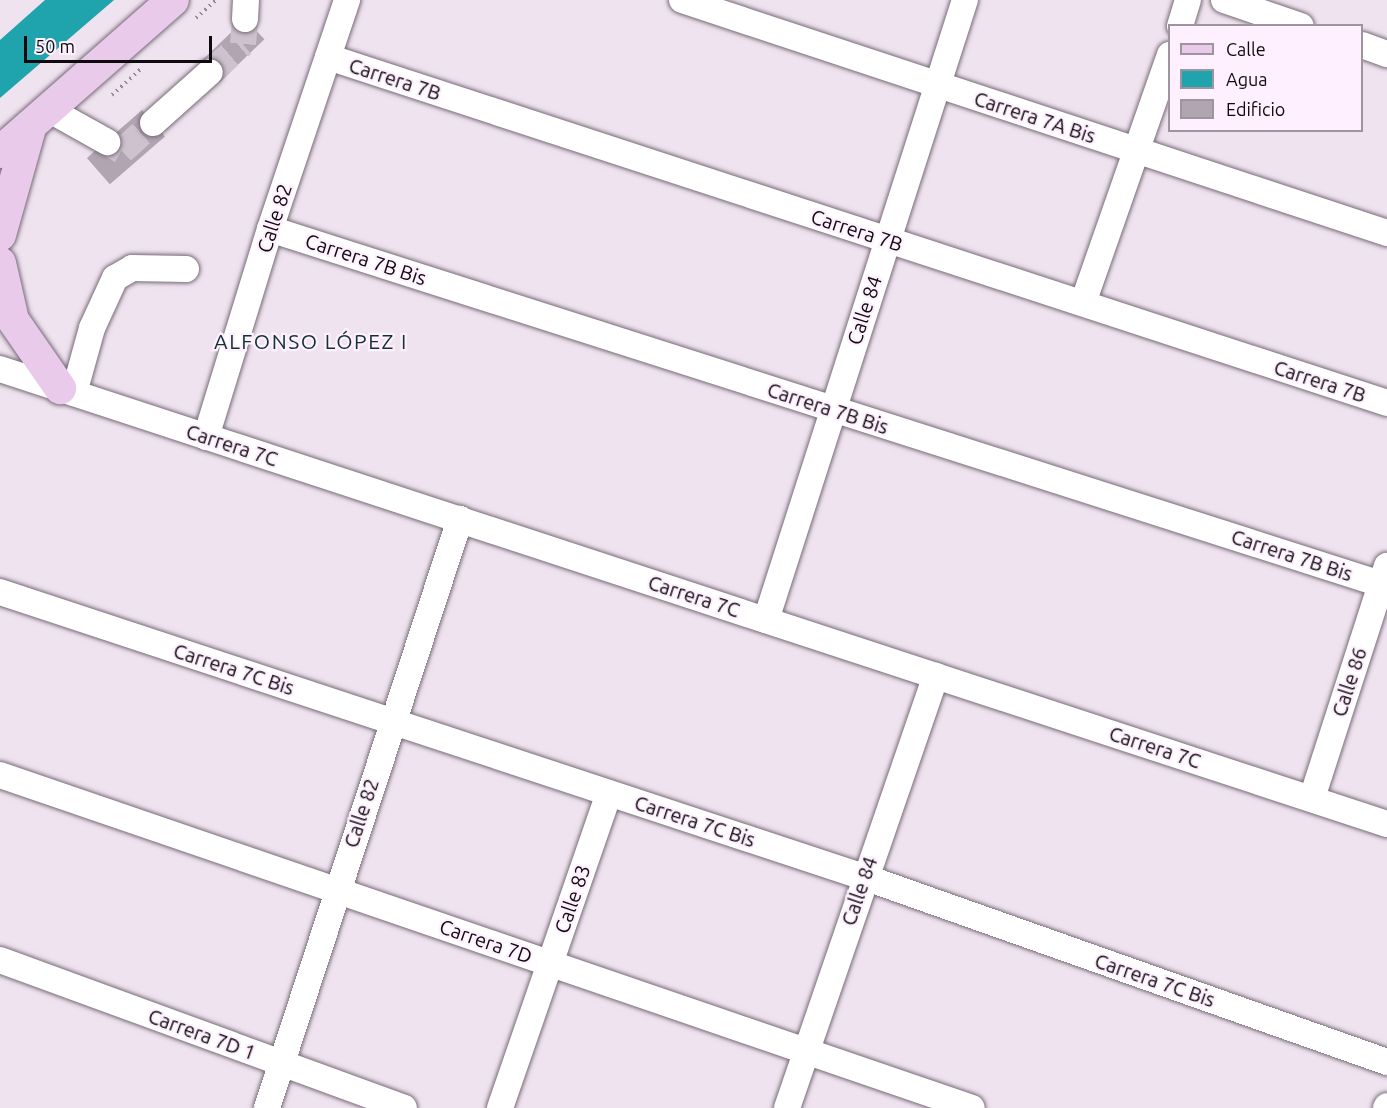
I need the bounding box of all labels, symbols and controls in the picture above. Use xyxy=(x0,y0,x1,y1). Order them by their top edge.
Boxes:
scale bar xyxy=(27,24,214,62)
legend xyxy=(1168,24,1363,132)
text: 50 m xyxy=(35,36,75,56)
text: Calle xyxy=(1226,39,1266,59)
street label: Carrera 7B xyxy=(346,53,444,105)
text: Agua xyxy=(1226,69,1268,89)
street label: Carrera 7A Bis xyxy=(971,86,1099,148)
text: Edificio xyxy=(1226,99,1285,119)
street label: Calle 82 xyxy=(252,180,296,256)
street label: Carrera 7B xyxy=(808,204,906,256)
street label: Carrera 7B Bis xyxy=(302,228,430,290)
street label: Calle 84 xyxy=(842,272,886,348)
district label: ALFONSO LÓPEZ I xyxy=(214,328,408,354)
street label: Carrera 7B xyxy=(1271,355,1369,407)
street label: Carrera 7B Bis xyxy=(764,377,892,439)
street label: Carrera 7C xyxy=(183,419,281,471)
street label: Carrera 7B Bis xyxy=(1228,524,1356,586)
street label: Carrera 7C xyxy=(645,570,743,622)
street label: Carrera 7C Bis xyxy=(171,638,297,700)
street label: Calle 86 xyxy=(1327,644,1371,720)
street label: Carrera 7C xyxy=(1106,721,1204,773)
street label: Calle 82 xyxy=(339,775,383,851)
street label: Carrera 7C Bis xyxy=(632,790,758,852)
street label: Calle 84 xyxy=(836,853,882,929)
street label: Calle 83 xyxy=(549,861,595,937)
street label: Carrera 7D xyxy=(436,914,536,968)
street label: Carrera 7C Bis xyxy=(1092,948,1218,1012)
street label: Carrera 7D 1 xyxy=(145,1003,259,1065)

